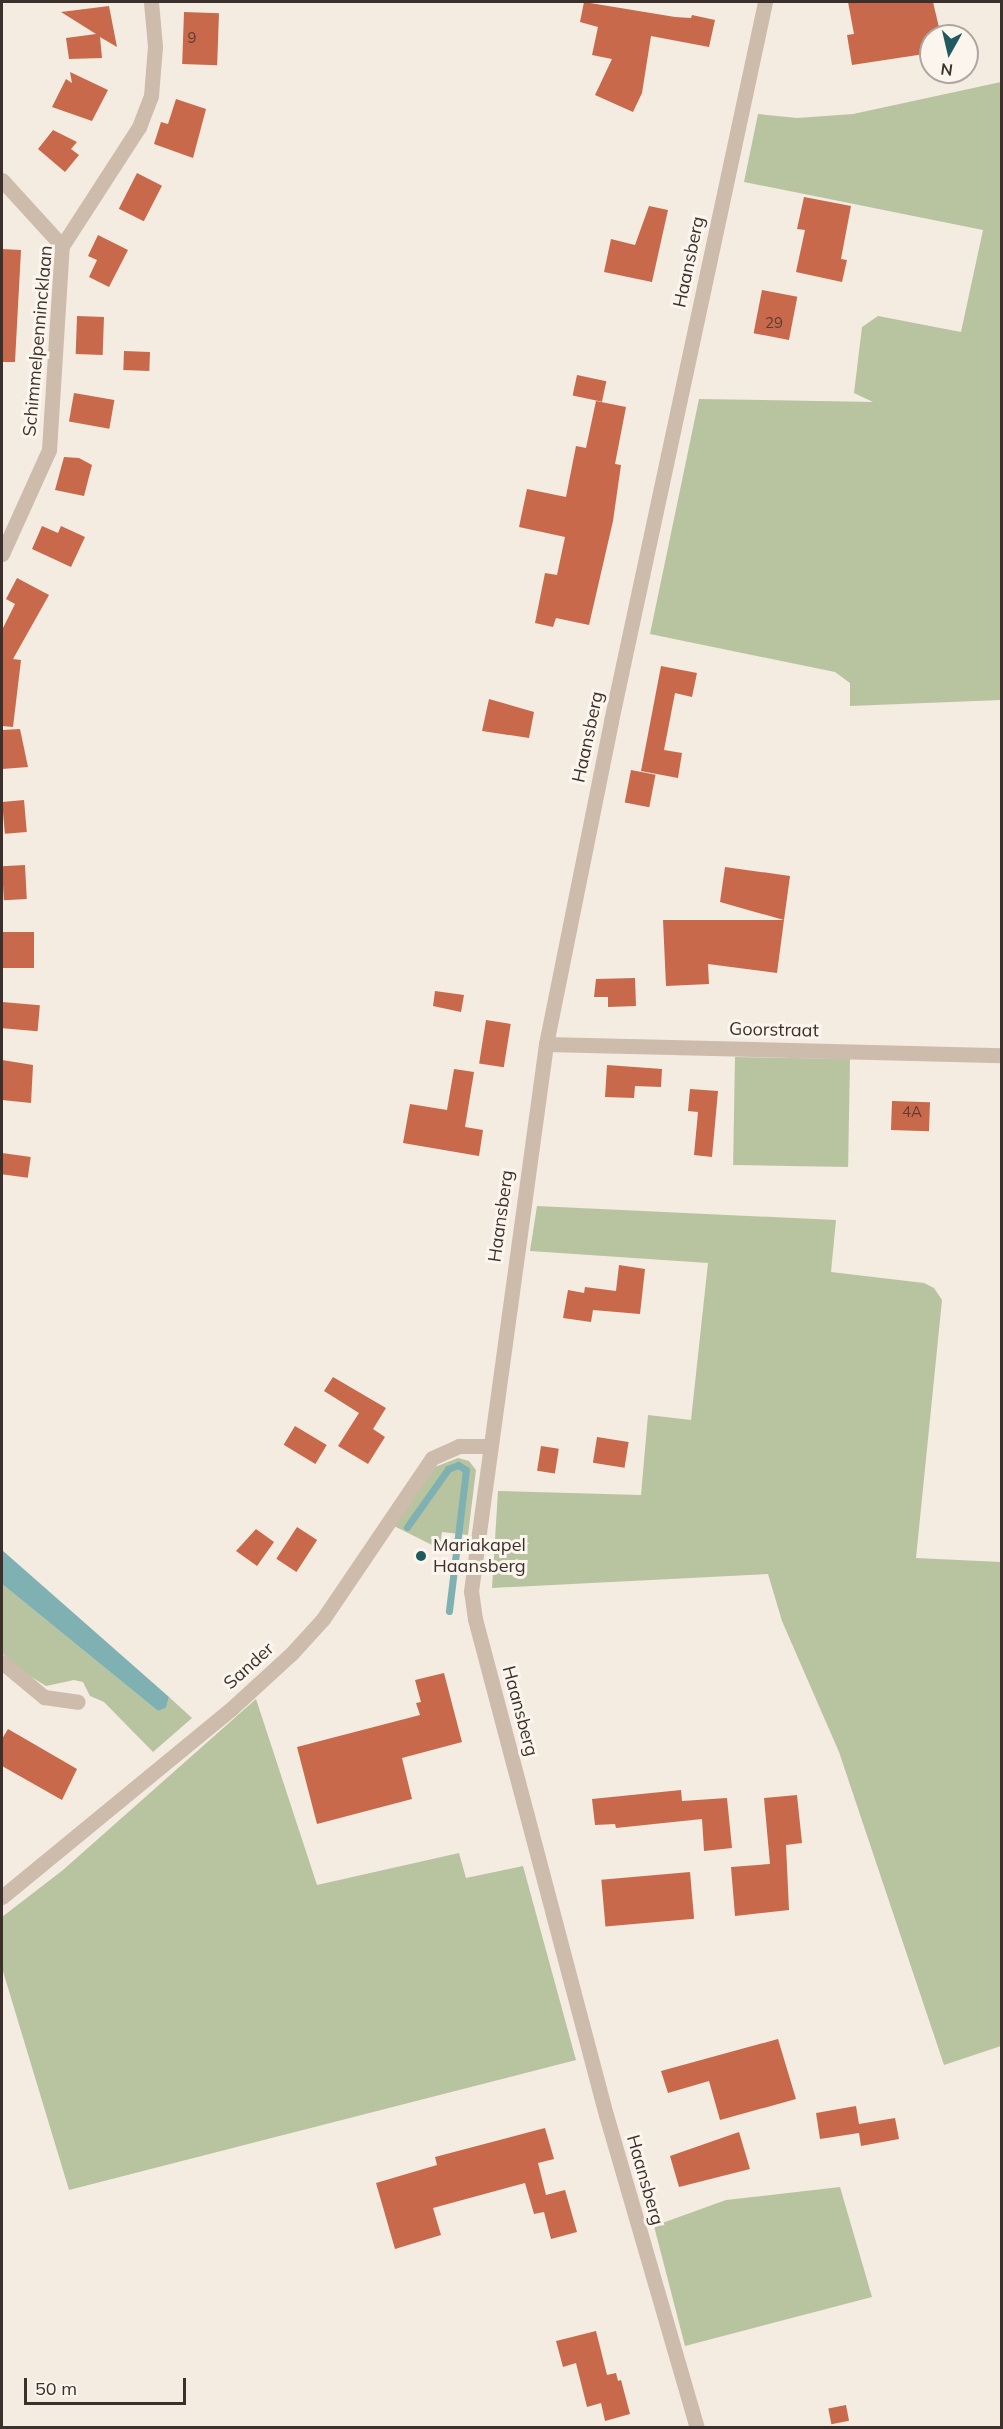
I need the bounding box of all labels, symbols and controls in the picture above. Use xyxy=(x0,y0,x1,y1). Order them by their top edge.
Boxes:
north arrow xyxy=(919,24,979,84)
house number: 9 xyxy=(188,29,196,47)
text: N xyxy=(939,59,954,81)
street label: Haansberg xyxy=(669,214,709,310)
street label: Schimmelpennincklaan xyxy=(19,245,57,437)
house number: 29 xyxy=(765,314,783,332)
street label: Haansberg xyxy=(568,689,608,785)
street label: Goorstraat xyxy=(729,1018,819,1042)
house number: 4A xyxy=(902,1103,922,1121)
street label: Haansberg xyxy=(484,1169,518,1263)
place label: Mariakapel Haansberg xyxy=(433,1535,526,1578)
marker: Mariakapel Haansberg xyxy=(414,1549,428,1563)
street label: Sander xyxy=(220,1638,278,1694)
street label: Haansberg xyxy=(498,1663,542,1759)
street label: Haansberg xyxy=(622,2132,668,2228)
scale bar xyxy=(27,2366,189,2404)
text: 50 m xyxy=(35,2377,77,2400)

